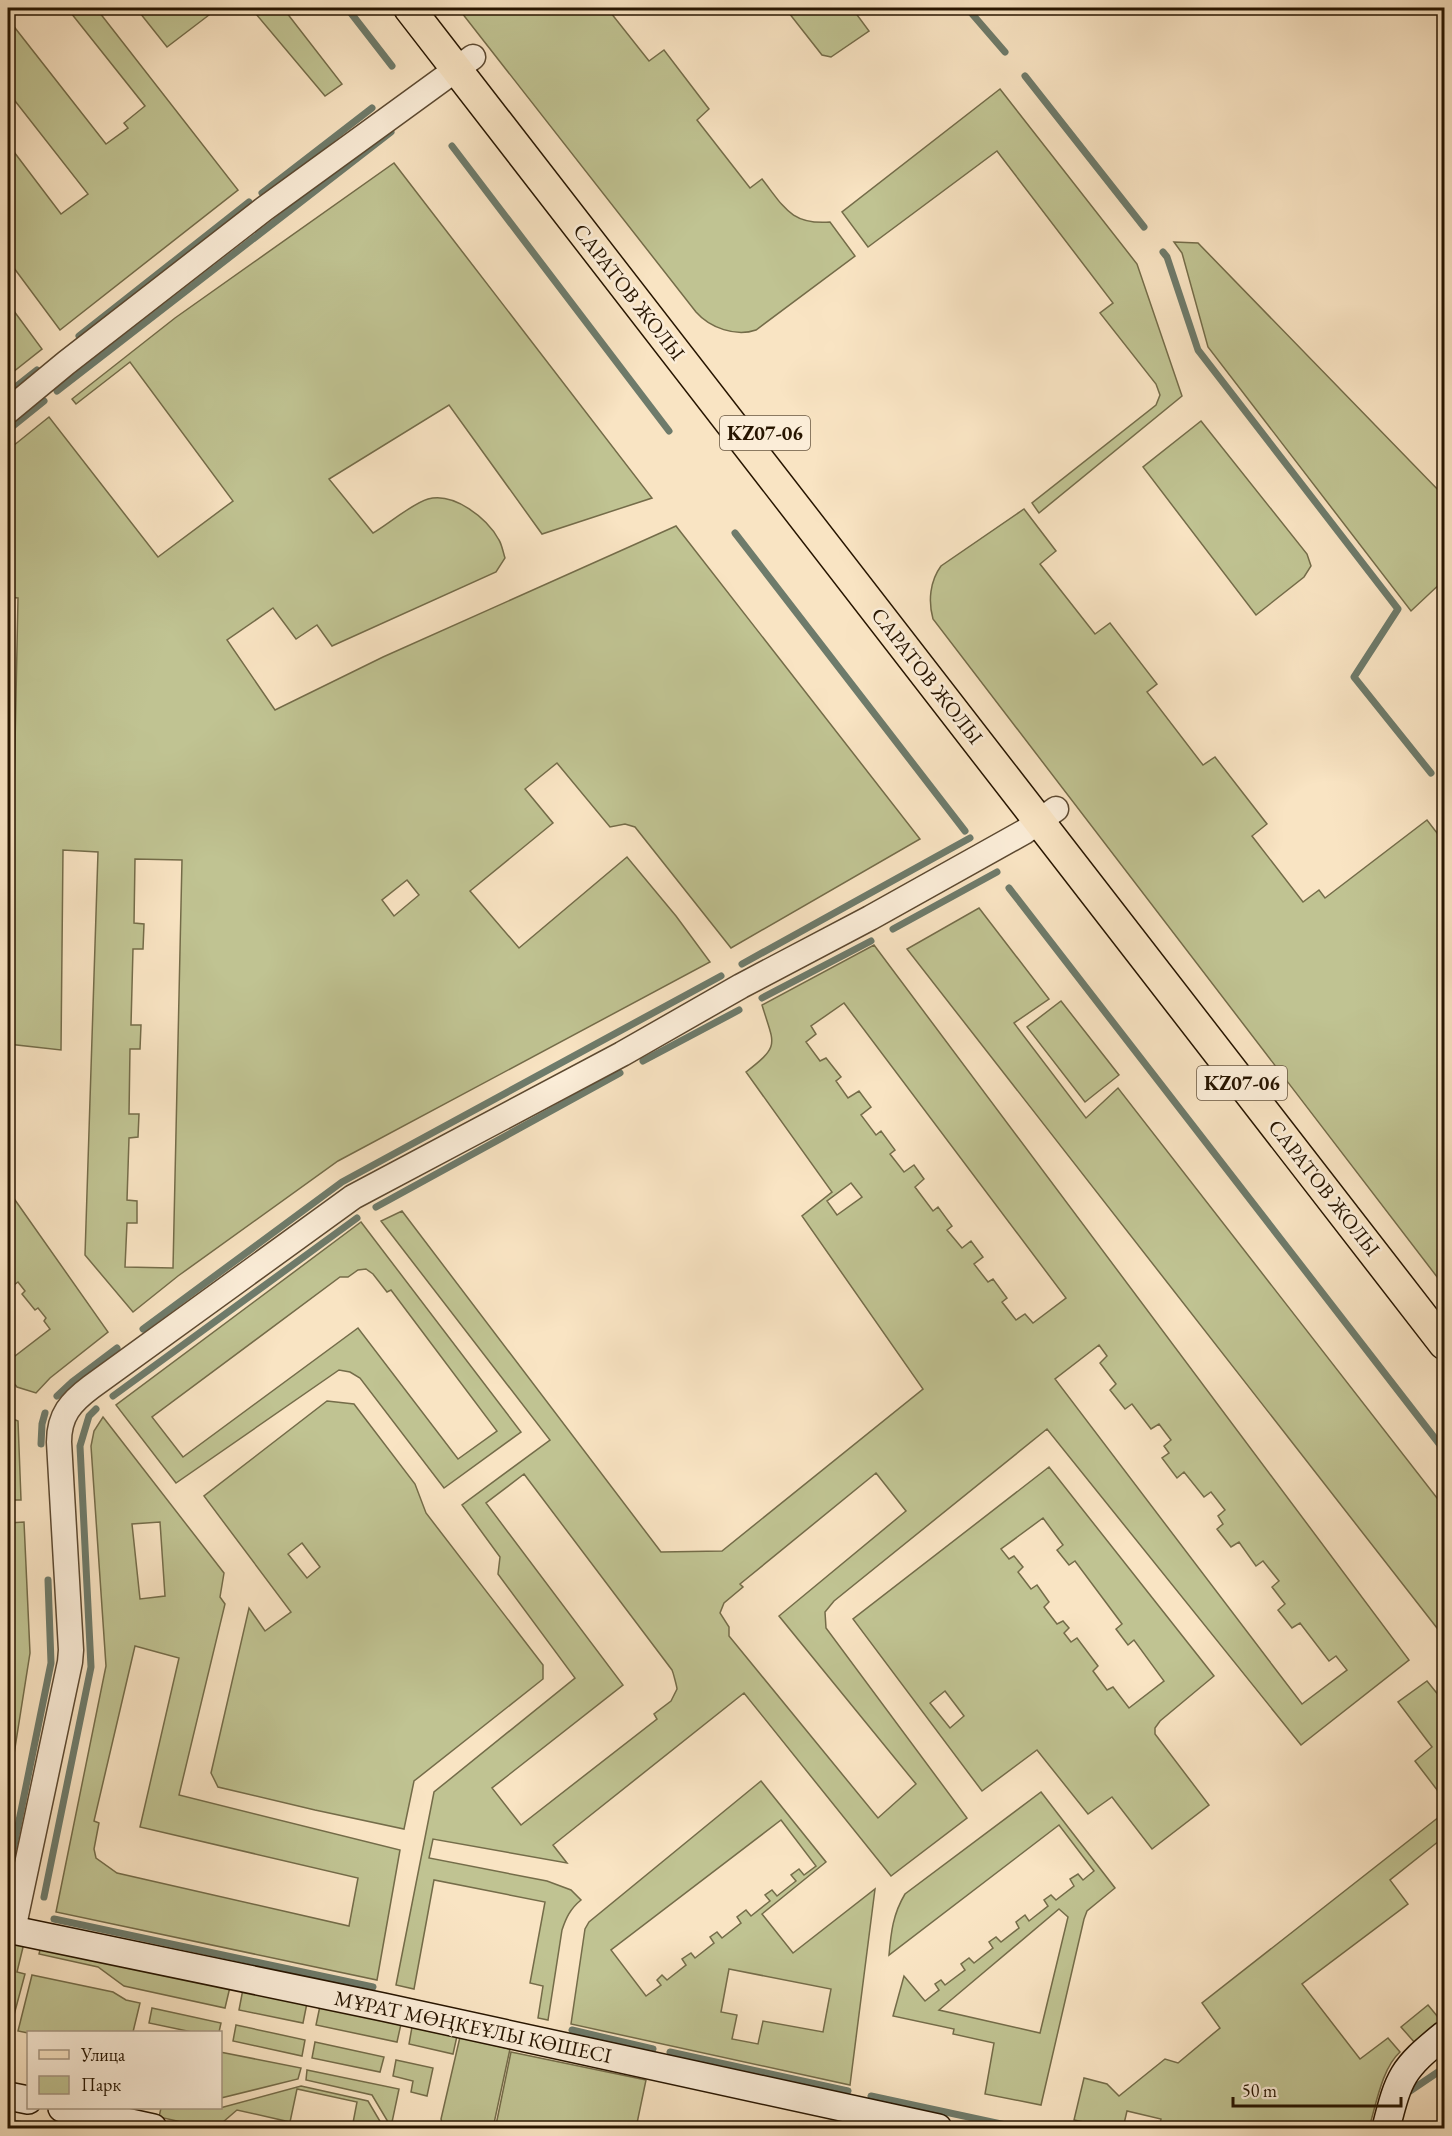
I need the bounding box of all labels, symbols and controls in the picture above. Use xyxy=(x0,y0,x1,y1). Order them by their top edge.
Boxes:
street label: САРАТОВ ЖОЛЫ xyxy=(568,218,691,366)
road number: KZ07-06 xyxy=(720,416,810,450)
street label: САРАТОВ ЖОЛЫ xyxy=(866,602,989,750)
road number: KZ07-06 xyxy=(1197,1066,1287,1100)
street label: САРАТОВ ЖОЛЫ xyxy=(1263,1114,1386,1262)
street label: МҰРАТ МӨҢКЕҰЛЫ КӨШЕСІ xyxy=(332,1984,614,2069)
legend xyxy=(27,2031,222,2109)
text: Улица xyxy=(80,2043,126,2066)
scale bar xyxy=(1233,2070,1401,2108)
text: Парк xyxy=(81,2073,121,2096)
text: 50 m xyxy=(1242,2079,1277,2102)

